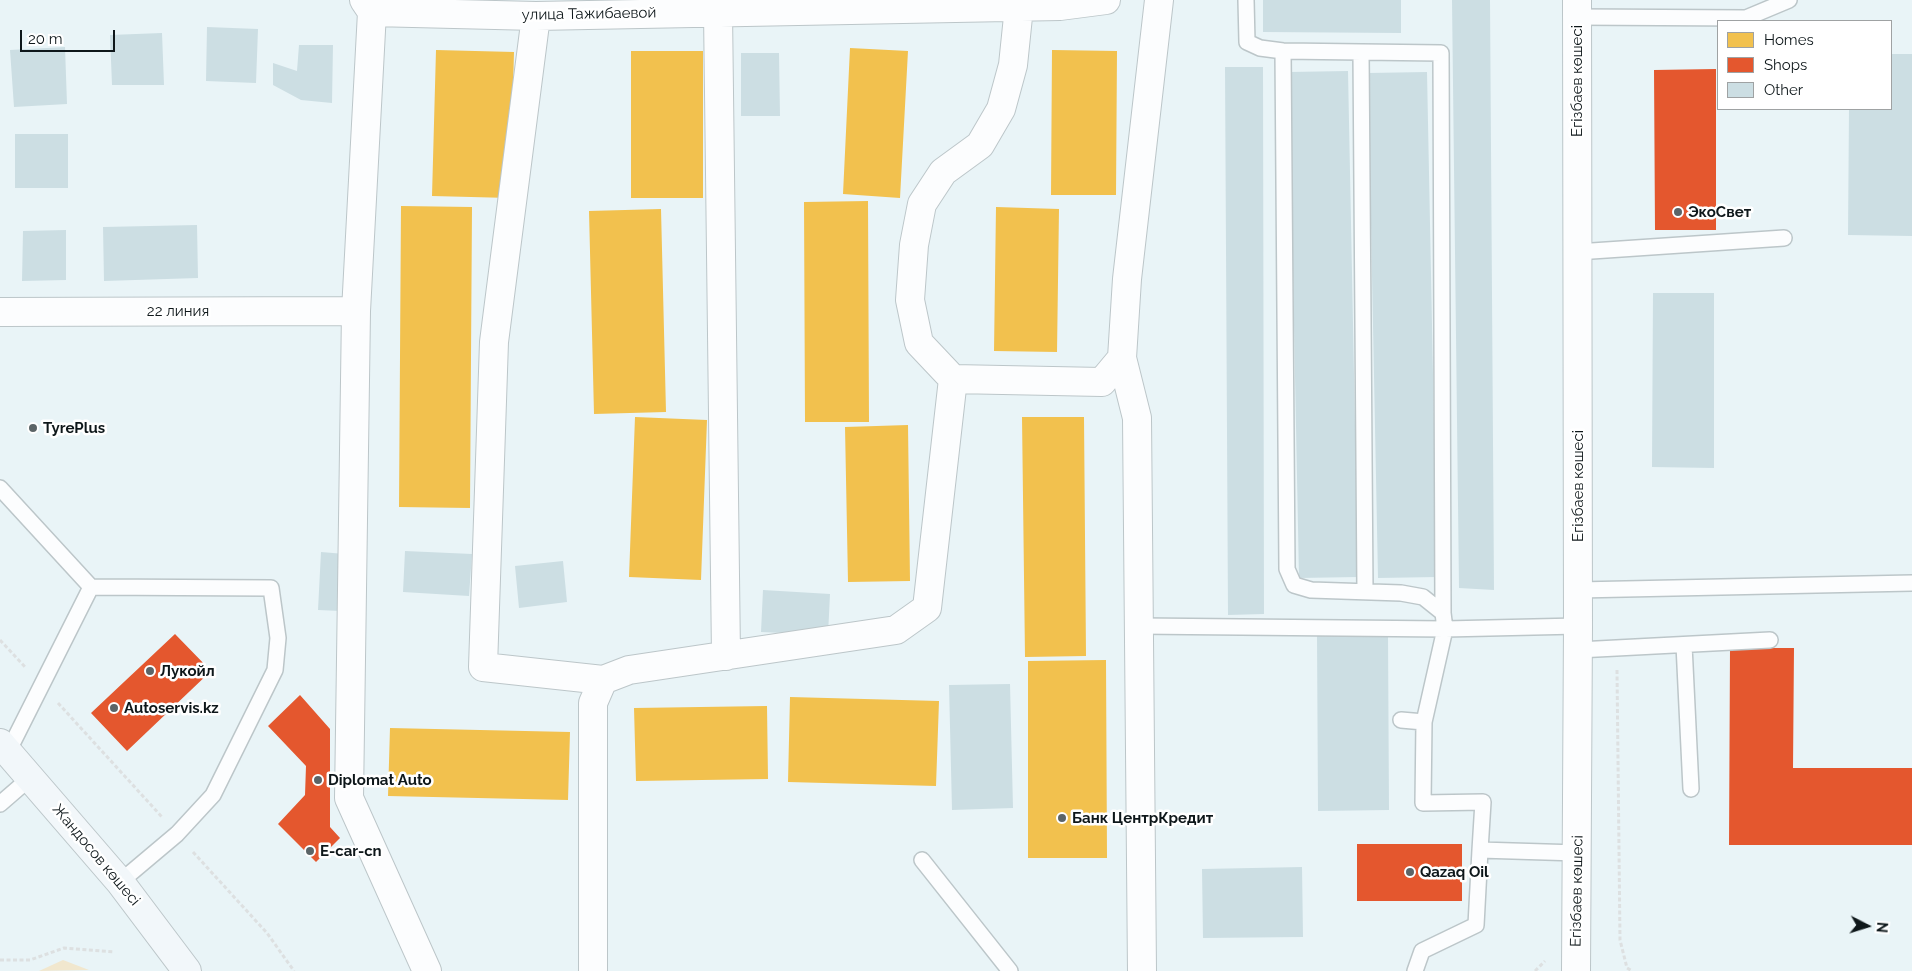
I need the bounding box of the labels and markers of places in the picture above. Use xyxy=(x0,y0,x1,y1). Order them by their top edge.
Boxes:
place label: ЭкоСвет xyxy=(1688,203,1751,221)
marker: ЭкоСвет xyxy=(1672,206,1684,218)
place label: TyrePlus xyxy=(43,419,105,437)
marker: TyrePlus xyxy=(27,422,39,434)
place label: Лукойл xyxy=(160,662,215,680)
marker: Лукойл xyxy=(144,665,156,677)
place label: Autoservis.kz xyxy=(124,699,219,717)
marker: Autoservis.kz xyxy=(108,702,120,714)
place label: Diplomat Auto xyxy=(328,771,432,789)
marker: Diplomat Auto xyxy=(312,774,324,786)
place label: Банк ЦентрКредит xyxy=(1072,809,1213,827)
marker: Банк ЦентрКредит xyxy=(1056,812,1068,824)
place label: E-car-cn xyxy=(320,842,382,860)
marker: E-car-cn xyxy=(304,845,316,857)
place label: Qazaq Oil xyxy=(1420,863,1489,881)
marker: Qazaq Oil xyxy=(1404,866,1416,878)

